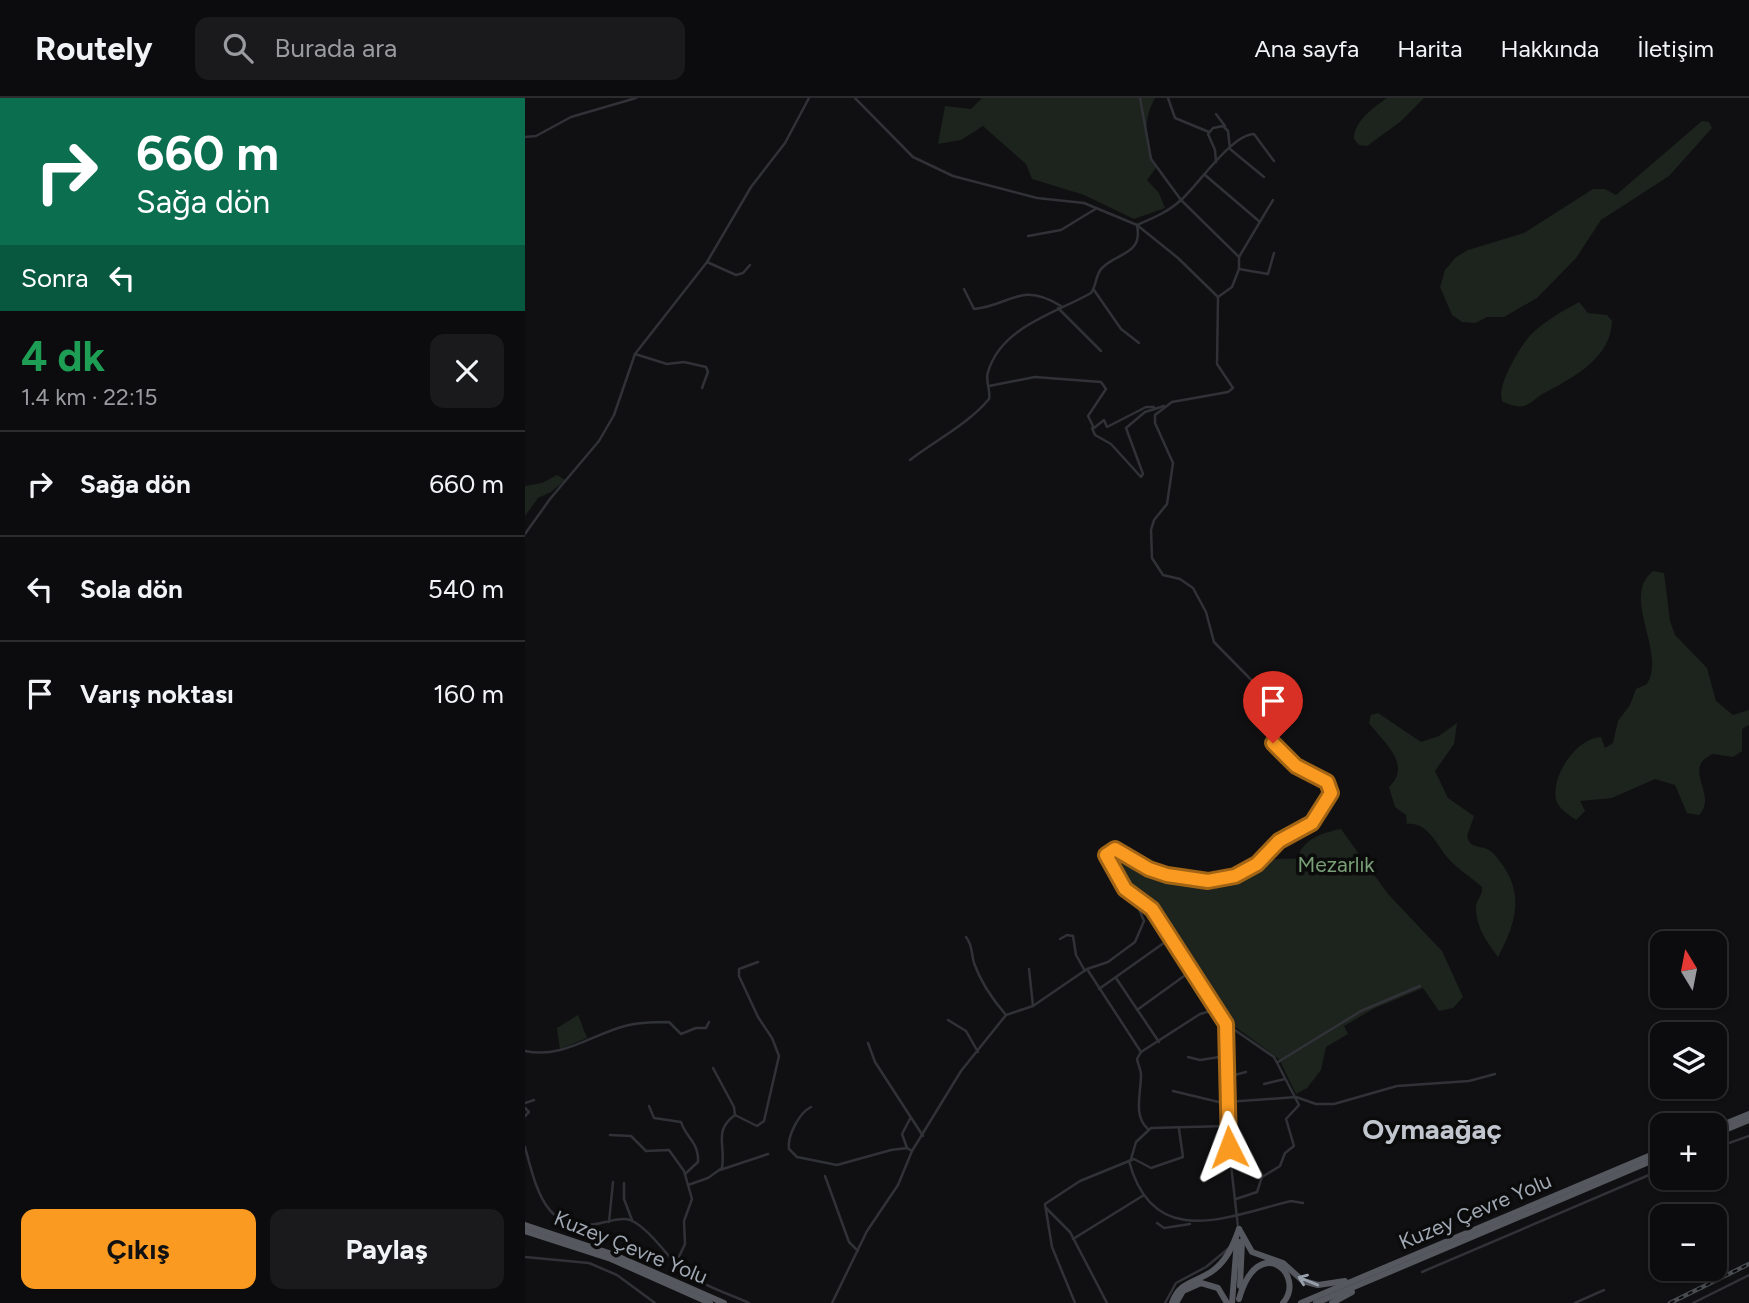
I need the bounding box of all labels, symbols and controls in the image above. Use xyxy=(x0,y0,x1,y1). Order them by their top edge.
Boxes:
search box xyxy=(195,17,685,80)
text: Routely xyxy=(35,29,153,68)
icon: search xyxy=(219,29,257,67)
text: Burada ara xyxy=(275,32,397,64)
text: Ana sayfa xyxy=(1254,34,1359,63)
text: Harita xyxy=(1397,34,1462,63)
text: Hakkında xyxy=(1500,34,1599,63)
text: İletişim xyxy=(1637,34,1714,63)
text: 660 m xyxy=(136,123,279,182)
icon: right xyxy=(21,126,112,217)
text: Sağa dön xyxy=(136,183,270,221)
icon: left xyxy=(103,259,141,297)
text: Sonra xyxy=(21,262,89,294)
text: 4 dk xyxy=(21,331,105,382)
button: close xyxy=(430,334,504,408)
text: 1.4 km · 22:15 xyxy=(21,383,157,411)
icon: right xyxy=(21,465,59,503)
text: Sağa dön xyxy=(80,468,191,500)
text: 660 m xyxy=(429,468,504,500)
icon: left xyxy=(21,570,59,608)
text: Sola dön xyxy=(80,573,183,605)
text: 540 m xyxy=(428,573,504,605)
pin xyxy=(1243,671,1303,743)
icon: arrive xyxy=(21,675,59,713)
text: Varış noktası xyxy=(80,678,234,710)
text: 160 m xyxy=(433,678,504,710)
icon: arrive xyxy=(1254,682,1292,720)
park label: Mezarlık xyxy=(1297,852,1375,877)
north arrow xyxy=(1650,931,1727,1008)
map controls xyxy=(1650,931,1727,1281)
button: layers xyxy=(1650,1022,1727,1099)
position arrow xyxy=(1192,1110,1266,1184)
district label: Oymaağaç xyxy=(1362,1112,1502,1146)
button: + xyxy=(1650,1113,1727,1190)
street label: Kuzey Çevre Yolu xyxy=(1395,1168,1555,1254)
button: − xyxy=(1650,1204,1727,1281)
street label: Kuzey Çevre Yolu xyxy=(551,1205,711,1289)
button: Çıkış xyxy=(21,1209,256,1289)
button: Paylaş xyxy=(270,1209,504,1289)
one-way arrow xyxy=(1298,1273,1319,1286)

